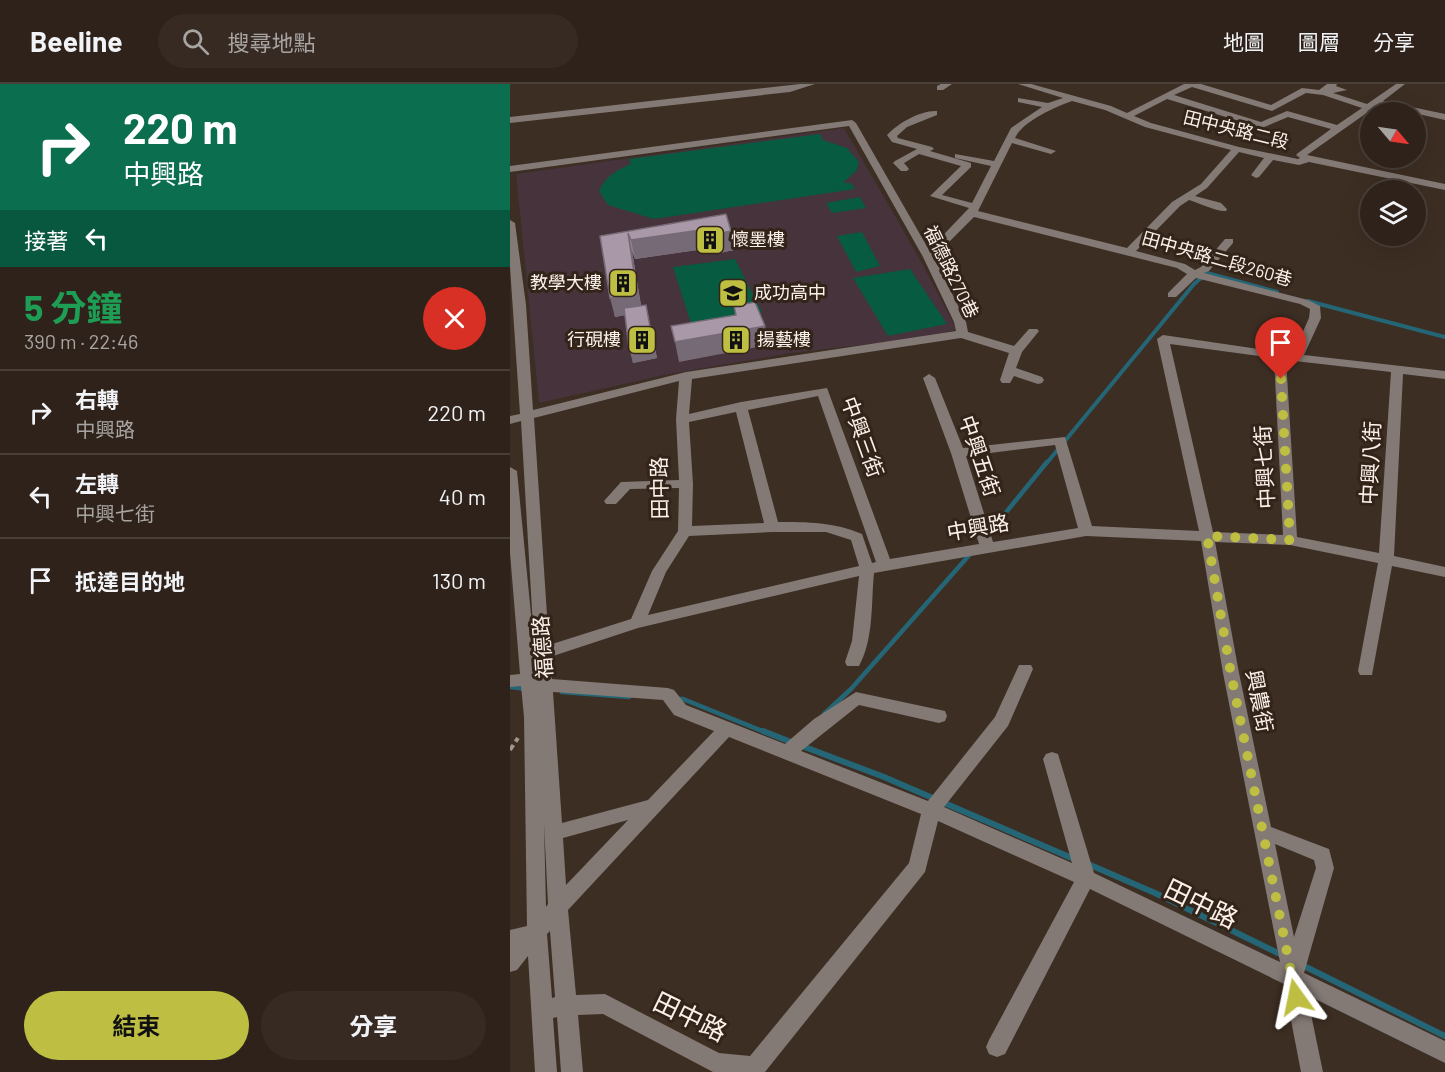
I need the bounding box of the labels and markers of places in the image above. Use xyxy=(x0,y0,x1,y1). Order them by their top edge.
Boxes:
building icon: 懷墨樓 xyxy=(694,224,726,256)
place label: 懷墨樓 xyxy=(731,228,785,250)
building icon: 教學大樓 xyxy=(607,267,639,299)
place label: 教學大樓 xyxy=(530,271,602,293)
school or university icon: 成功高中 xyxy=(717,277,749,309)
place label: 成功高中 xyxy=(754,281,826,303)
pin xyxy=(1255,317,1306,379)
building icon: 行硯樓 xyxy=(626,324,658,356)
building icon: 揚藝樓 xyxy=(720,324,752,356)
place label: 行硯樓 xyxy=(567,328,621,350)
place label: 揚藝樓 xyxy=(757,328,811,350)

